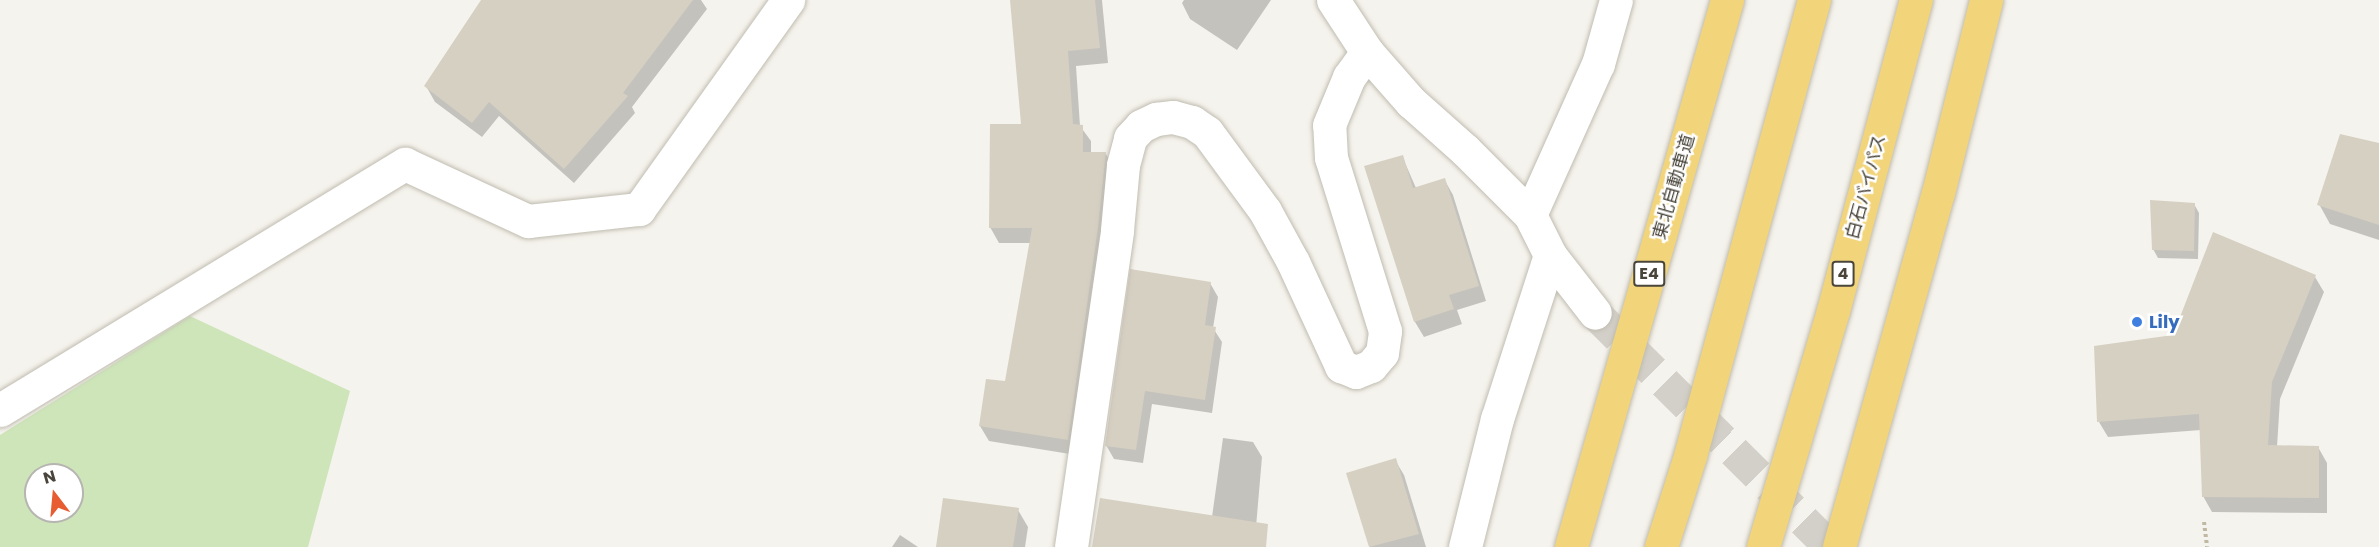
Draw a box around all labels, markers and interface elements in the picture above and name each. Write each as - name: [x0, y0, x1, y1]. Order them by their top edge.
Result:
- street label: 東北自動車道: [1649, 132, 1699, 242]
- street label: 白石バイパス: [1842, 132, 1890, 242]
- road number: E4: [1632, 261, 1666, 287]
- road number: 4: [1831, 261, 1855, 287]
- place label: Lily: [2149, 311, 2180, 333]
- marker: Lily: [2130, 315, 2144, 329]
- north arrow: [24, 463, 84, 523]
- text: N: [40, 464, 58, 490]

